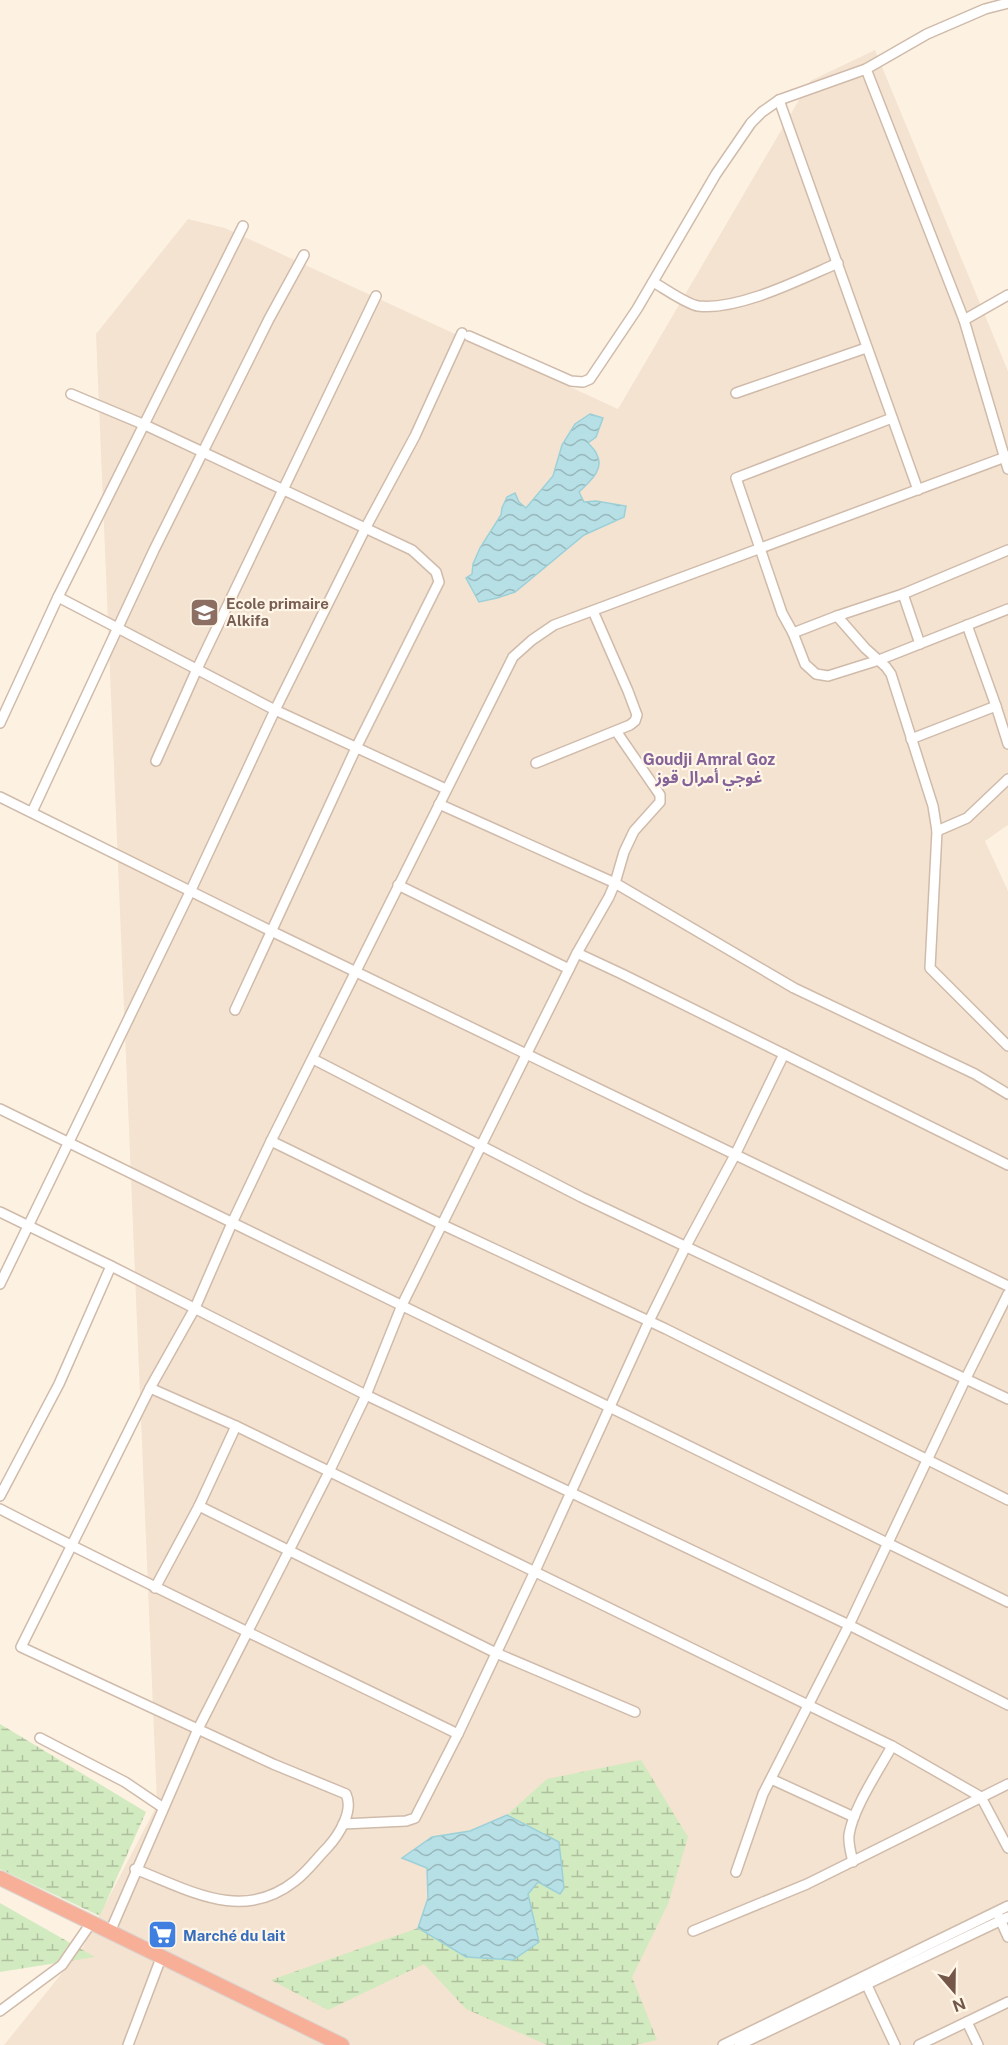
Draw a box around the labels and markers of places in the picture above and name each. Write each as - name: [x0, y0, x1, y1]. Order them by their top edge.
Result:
- place label: Ecole primaire Alkifa: [226, 595, 329, 629]
- school or university icon: Ecole primaire Alkifa: [189, 596, 221, 628]
- supermarket icon: Marché du lait: [146, 1919, 178, 1951]
- place label: Marché du lait: [183, 1927, 285, 1944]

